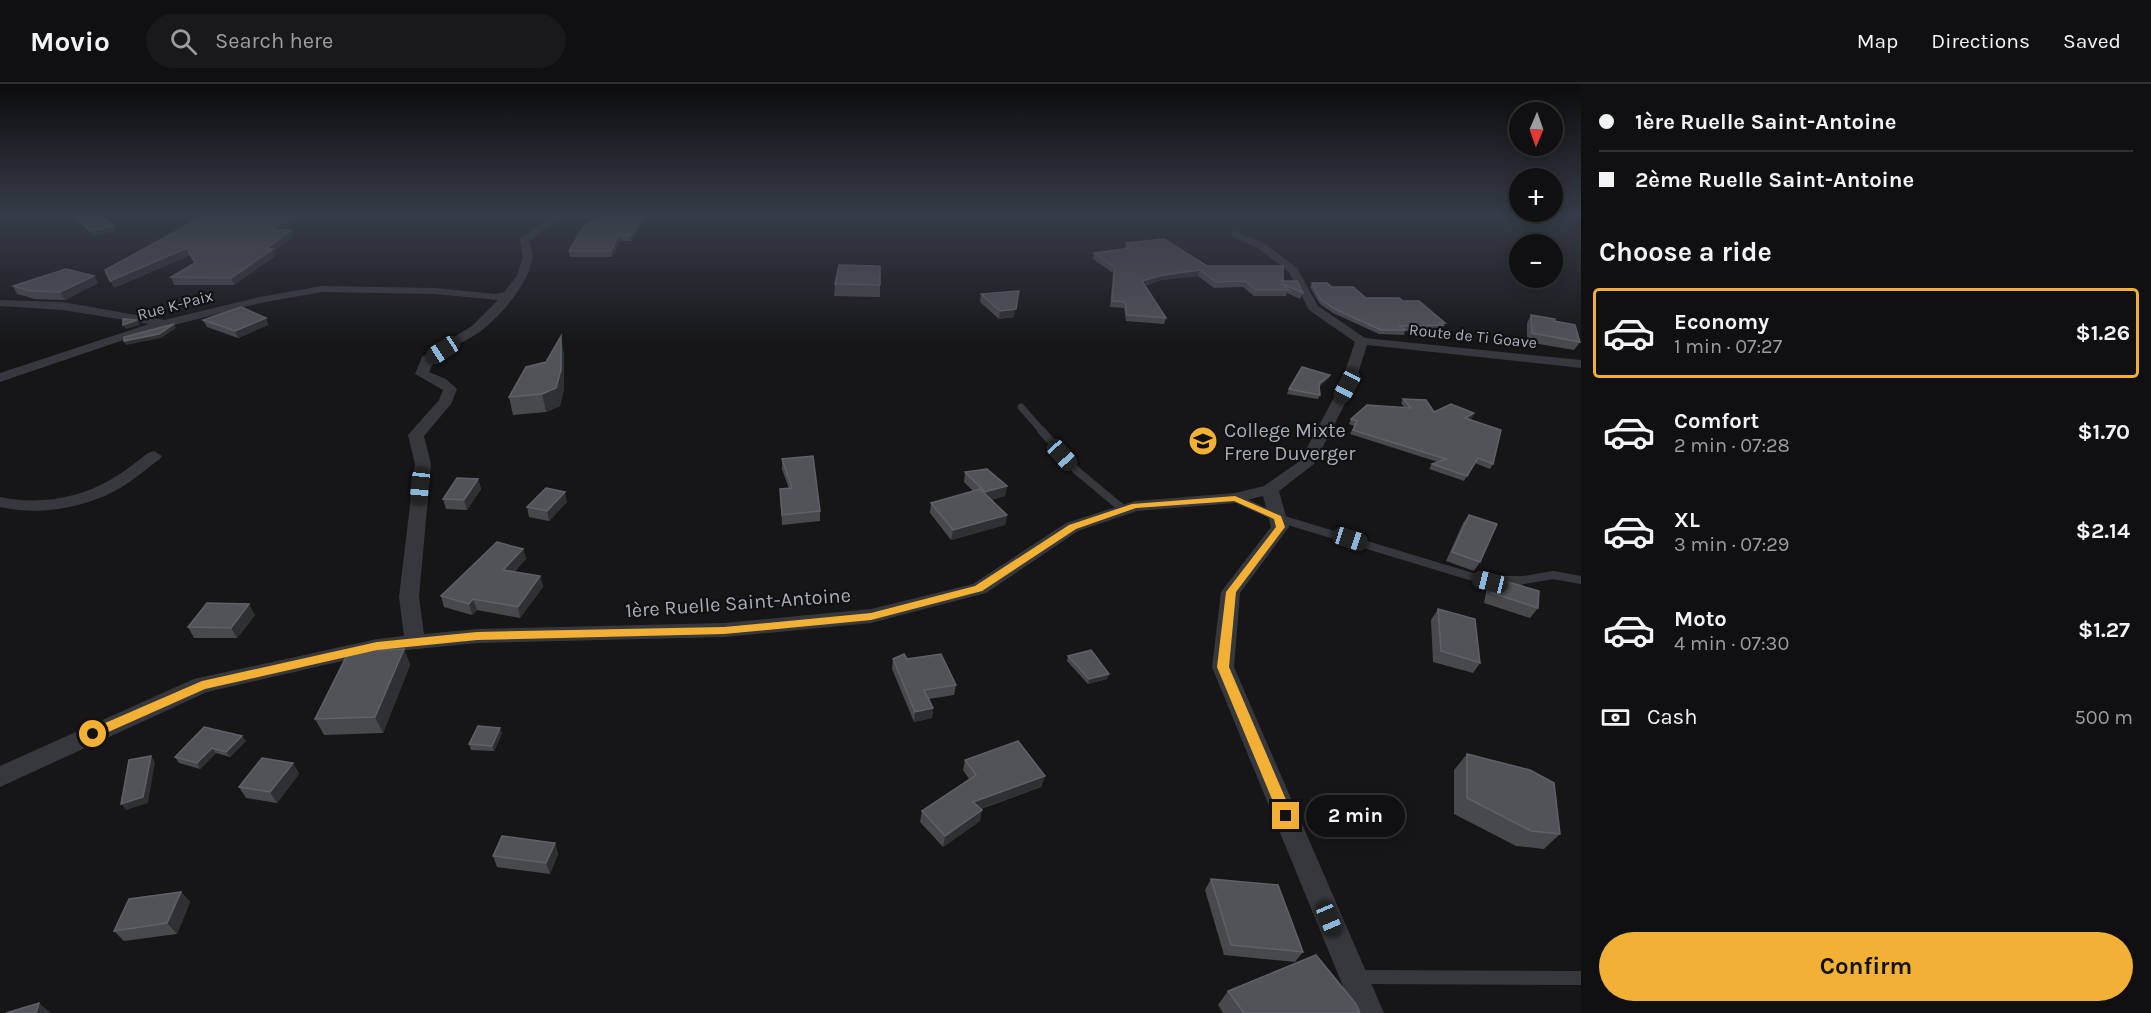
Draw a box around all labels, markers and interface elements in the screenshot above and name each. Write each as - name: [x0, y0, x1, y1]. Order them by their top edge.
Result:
- search box: [146, 14, 566, 68]
- text: Movio: [30, 25, 110, 58]
- icon: search: [167, 25, 200, 58]
- text: Search here: [215, 28, 333, 54]
- text: Map: [1857, 29, 1898, 53]
- text: Directions: [1931, 29, 2030, 53]
- text: Saved: [2063, 29, 2121, 53]
- north arrow: [1509, 102, 1563, 156]
- map controls: [1509, 102, 1563, 288]
- text: 1ère Ruelle Saint-Antoine: [1635, 109, 1897, 135]
- text: 2ème Ruelle Saint-Antoine: [1635, 167, 1914, 193]
- button: +: [1509, 168, 1563, 222]
- button: −: [1509, 234, 1563, 288]
- text: Choose a ride: [1599, 236, 1772, 268]
- street label: Rue K-Paix: [135, 286, 215, 324]
- icon: car: [1602, 306, 1656, 360]
- text: Economy: [1674, 309, 1769, 335]
- street label: Route de Ti Goave: [1408, 320, 1538, 352]
- text: $1.26: [2076, 320, 2130, 346]
- car: [423, 333, 463, 367]
- text: 1 min · 07:27: [1674, 335, 1782, 358]
- car: [1331, 366, 1363, 406]
- icon: car: [1602, 405, 1656, 459]
- text: Comfort: [1674, 408, 1759, 434]
- place label: College Mixte Frere Duverger: [1224, 419, 1356, 465]
- text: $1.70: [2077, 419, 2130, 445]
- school or university icon: College Mixte Frere Duverger: [1187, 425, 1219, 457]
- text: 2 min · 07:28: [1674, 434, 1790, 457]
- car: [1043, 436, 1081, 474]
- car: [409, 467, 431, 505]
- icon: car: [1602, 504, 1656, 558]
- text: XL: [1674, 507, 1700, 533]
- text: $2.14: [2076, 518, 2130, 544]
- car: [1330, 525, 1370, 553]
- text: 3 min · 07:29: [1674, 533, 1789, 556]
- car: [1470, 569, 1510, 595]
- street label: 1ère Ruelle Saint-Antoine: [625, 584, 851, 622]
- icon: car: [1602, 603, 1656, 657]
- text: Moto: [1674, 606, 1727, 632]
- text: $1.27: [2078, 617, 2130, 643]
- text: 4 min · 07:30: [1674, 632, 1789, 655]
- icon: cash: [1599, 701, 1632, 734]
- text: Cash: [1647, 704, 1697, 730]
- text: 500 m: [2075, 706, 2133, 729]
- route start: [79, 720, 106, 747]
- callout: 2 min: [1307, 795, 1406, 837]
- route end: [1272, 802, 1299, 829]
- text: 2 min: [1328, 804, 1383, 827]
- car: [1314, 899, 1344, 939]
- button: Confirm: [1599, 932, 2133, 1001]

